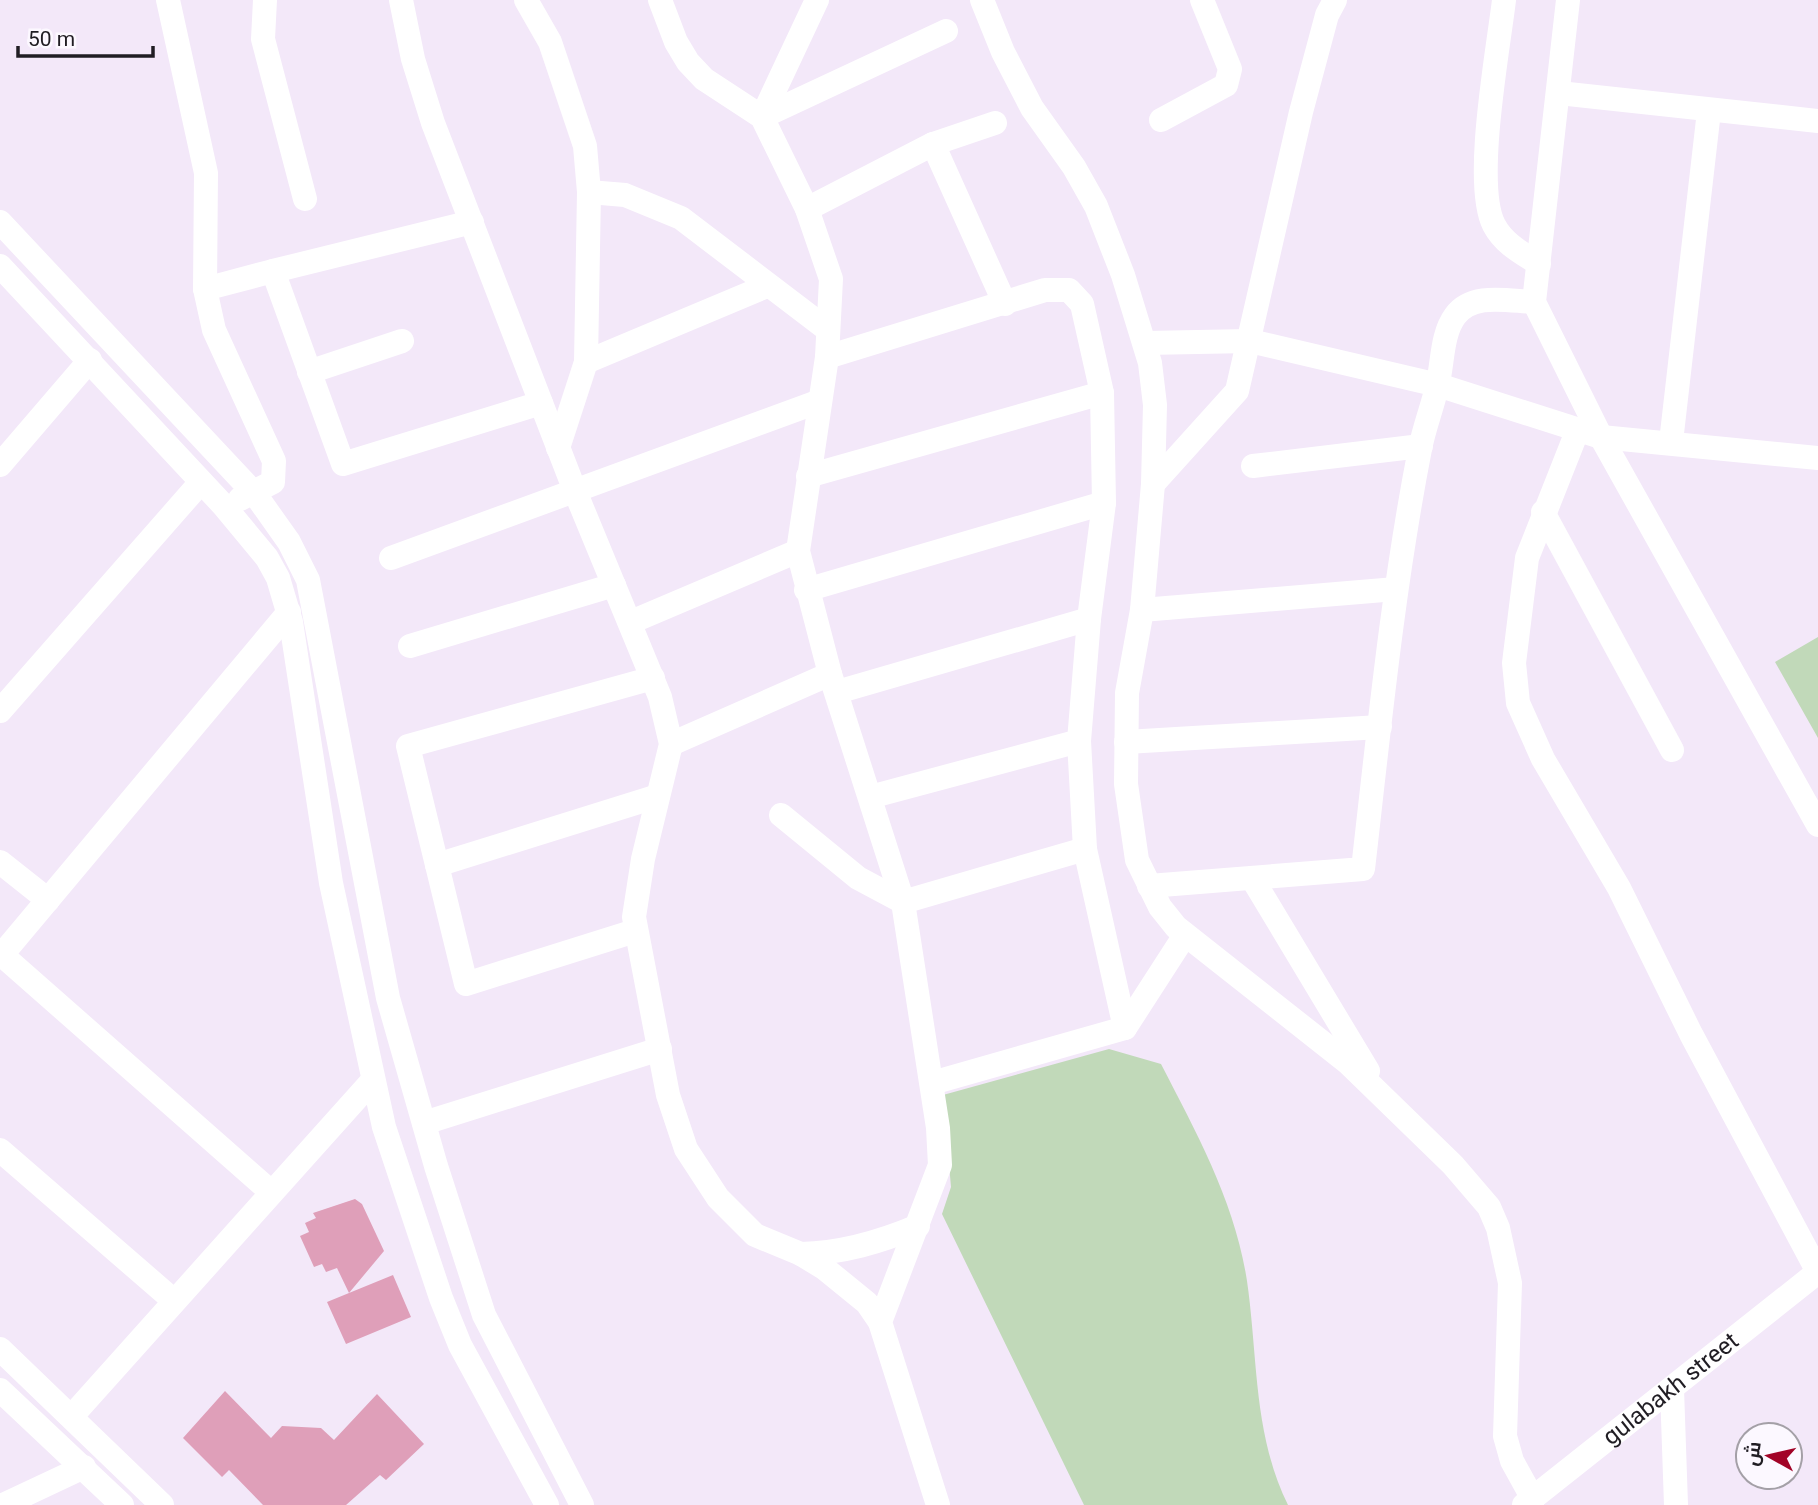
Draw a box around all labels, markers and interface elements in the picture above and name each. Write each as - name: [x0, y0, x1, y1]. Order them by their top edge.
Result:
- scale bar: [18, 14, 152, 58]
- text: 50 m: [28, 27, 75, 51]
- street label: gulabakh street: [1597, 1327, 1744, 1451]
- north arrow: [1734, 1421, 1804, 1491]
- text: ش: [1740, 1440, 1766, 1467]

